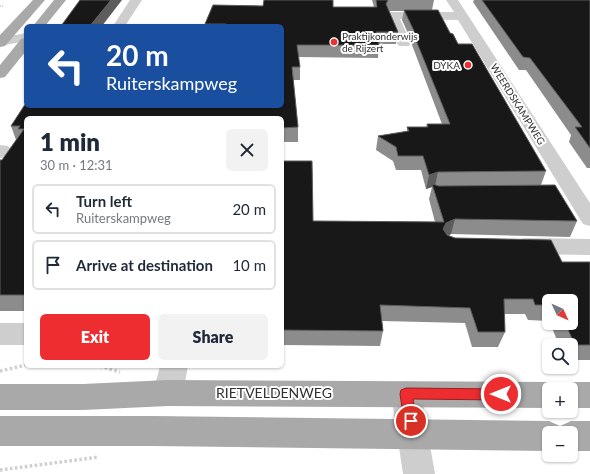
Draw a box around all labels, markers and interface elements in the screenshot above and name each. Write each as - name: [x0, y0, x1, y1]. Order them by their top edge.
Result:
- place label: Praktijkonderwijs de Rijzert: [342, 30, 418, 54]
- marker: Praktijkonderwijs de Rijzert: [329, 37, 339, 47]
- text: 20 m: [106, 38, 169, 72]
- icon: left: [40, 40, 92, 92]
- place label: DYKA: [433, 59, 460, 71]
- marker: DYKA: [463, 60, 473, 70]
- street label: WEERDSKAMPWEG: [488, 61, 548, 147]
- text: Ruiterskampweg: [106, 72, 237, 94]
- text: 1 min: [40, 127, 100, 156]
- button: close: [226, 129, 268, 171]
- text: 30 m · 12:31: [40, 157, 113, 173]
- text: Turn left: [76, 192, 132, 210]
- icon: left: [42, 198, 64, 220]
- text: 20 m: [232, 200, 266, 218]
- text: Ruiterskampweg: [76, 210, 171, 226]
- icon: arrive: [42, 254, 64, 276]
- text: Arrive at destination: [76, 256, 213, 274]
- text: 10 m: [232, 256, 266, 274]
- north arrow: [542, 294, 578, 330]
- map controls: [542, 294, 578, 462]
- button: Exit: [40, 314, 150, 360]
- button: Share: [158, 314, 268, 360]
- button: search: [542, 338, 578, 374]
- position arrow: [480, 373, 522, 415]
- button: +: [542, 382, 578, 418]
- street label: RIETVELDENWEG: [216, 384, 332, 401]
- pin: [394, 404, 428, 438]
- icon: arrive: [400, 410, 422, 432]
- button: −: [542, 426, 578, 462]

